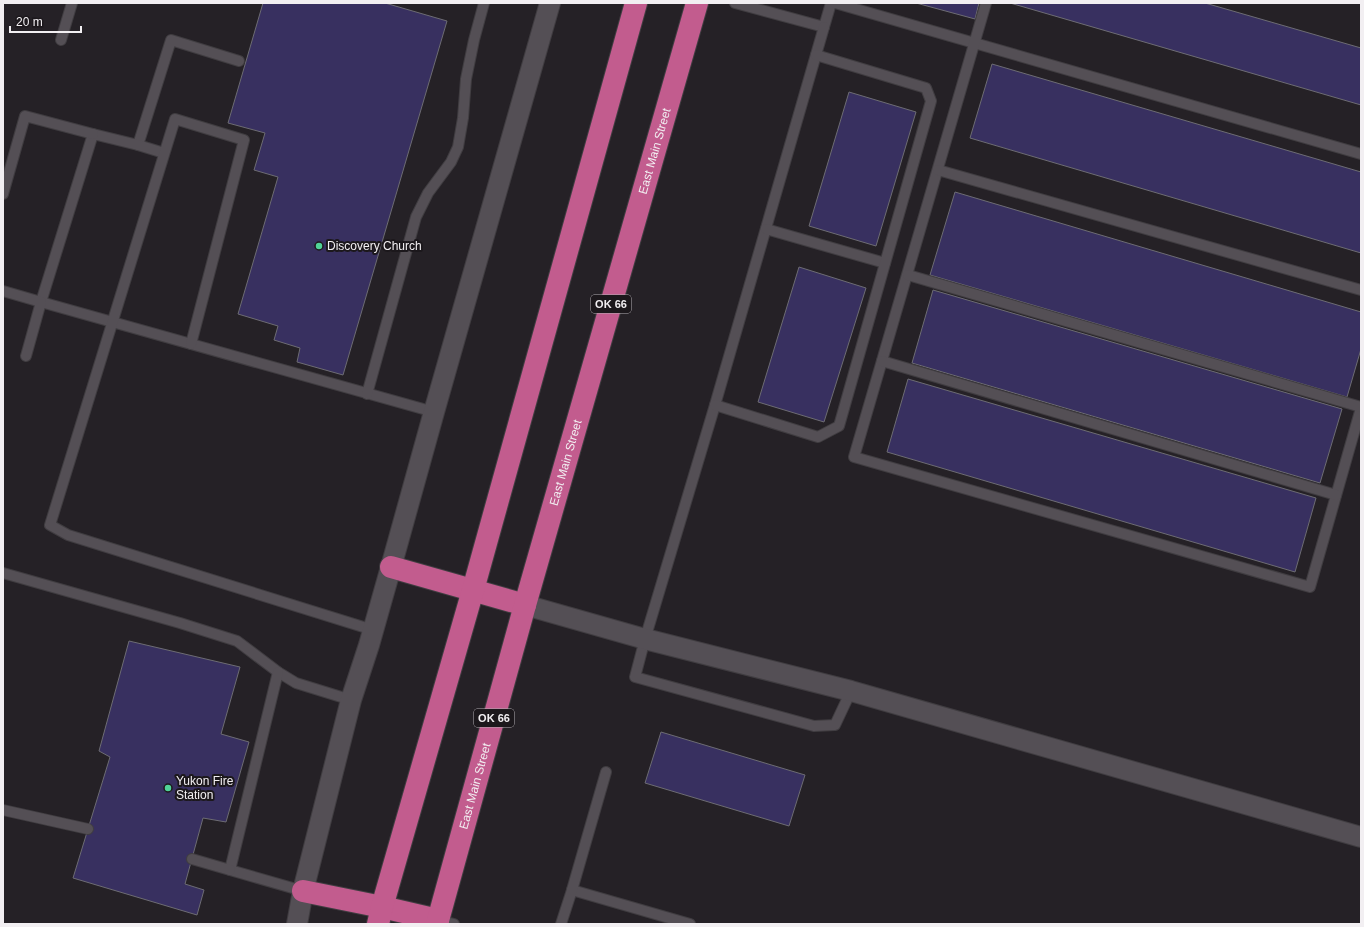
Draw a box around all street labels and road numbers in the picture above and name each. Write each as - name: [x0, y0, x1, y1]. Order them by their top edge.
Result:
- street label: East Main Street: [636, 106, 674, 196]
- road number: OK 66: [591, 295, 631, 313]
- street label: East Main Street: [547, 417, 585, 507]
- road number: OK 66: [474, 709, 514, 727]
- street label: East Main Street: [456, 741, 494, 831]

